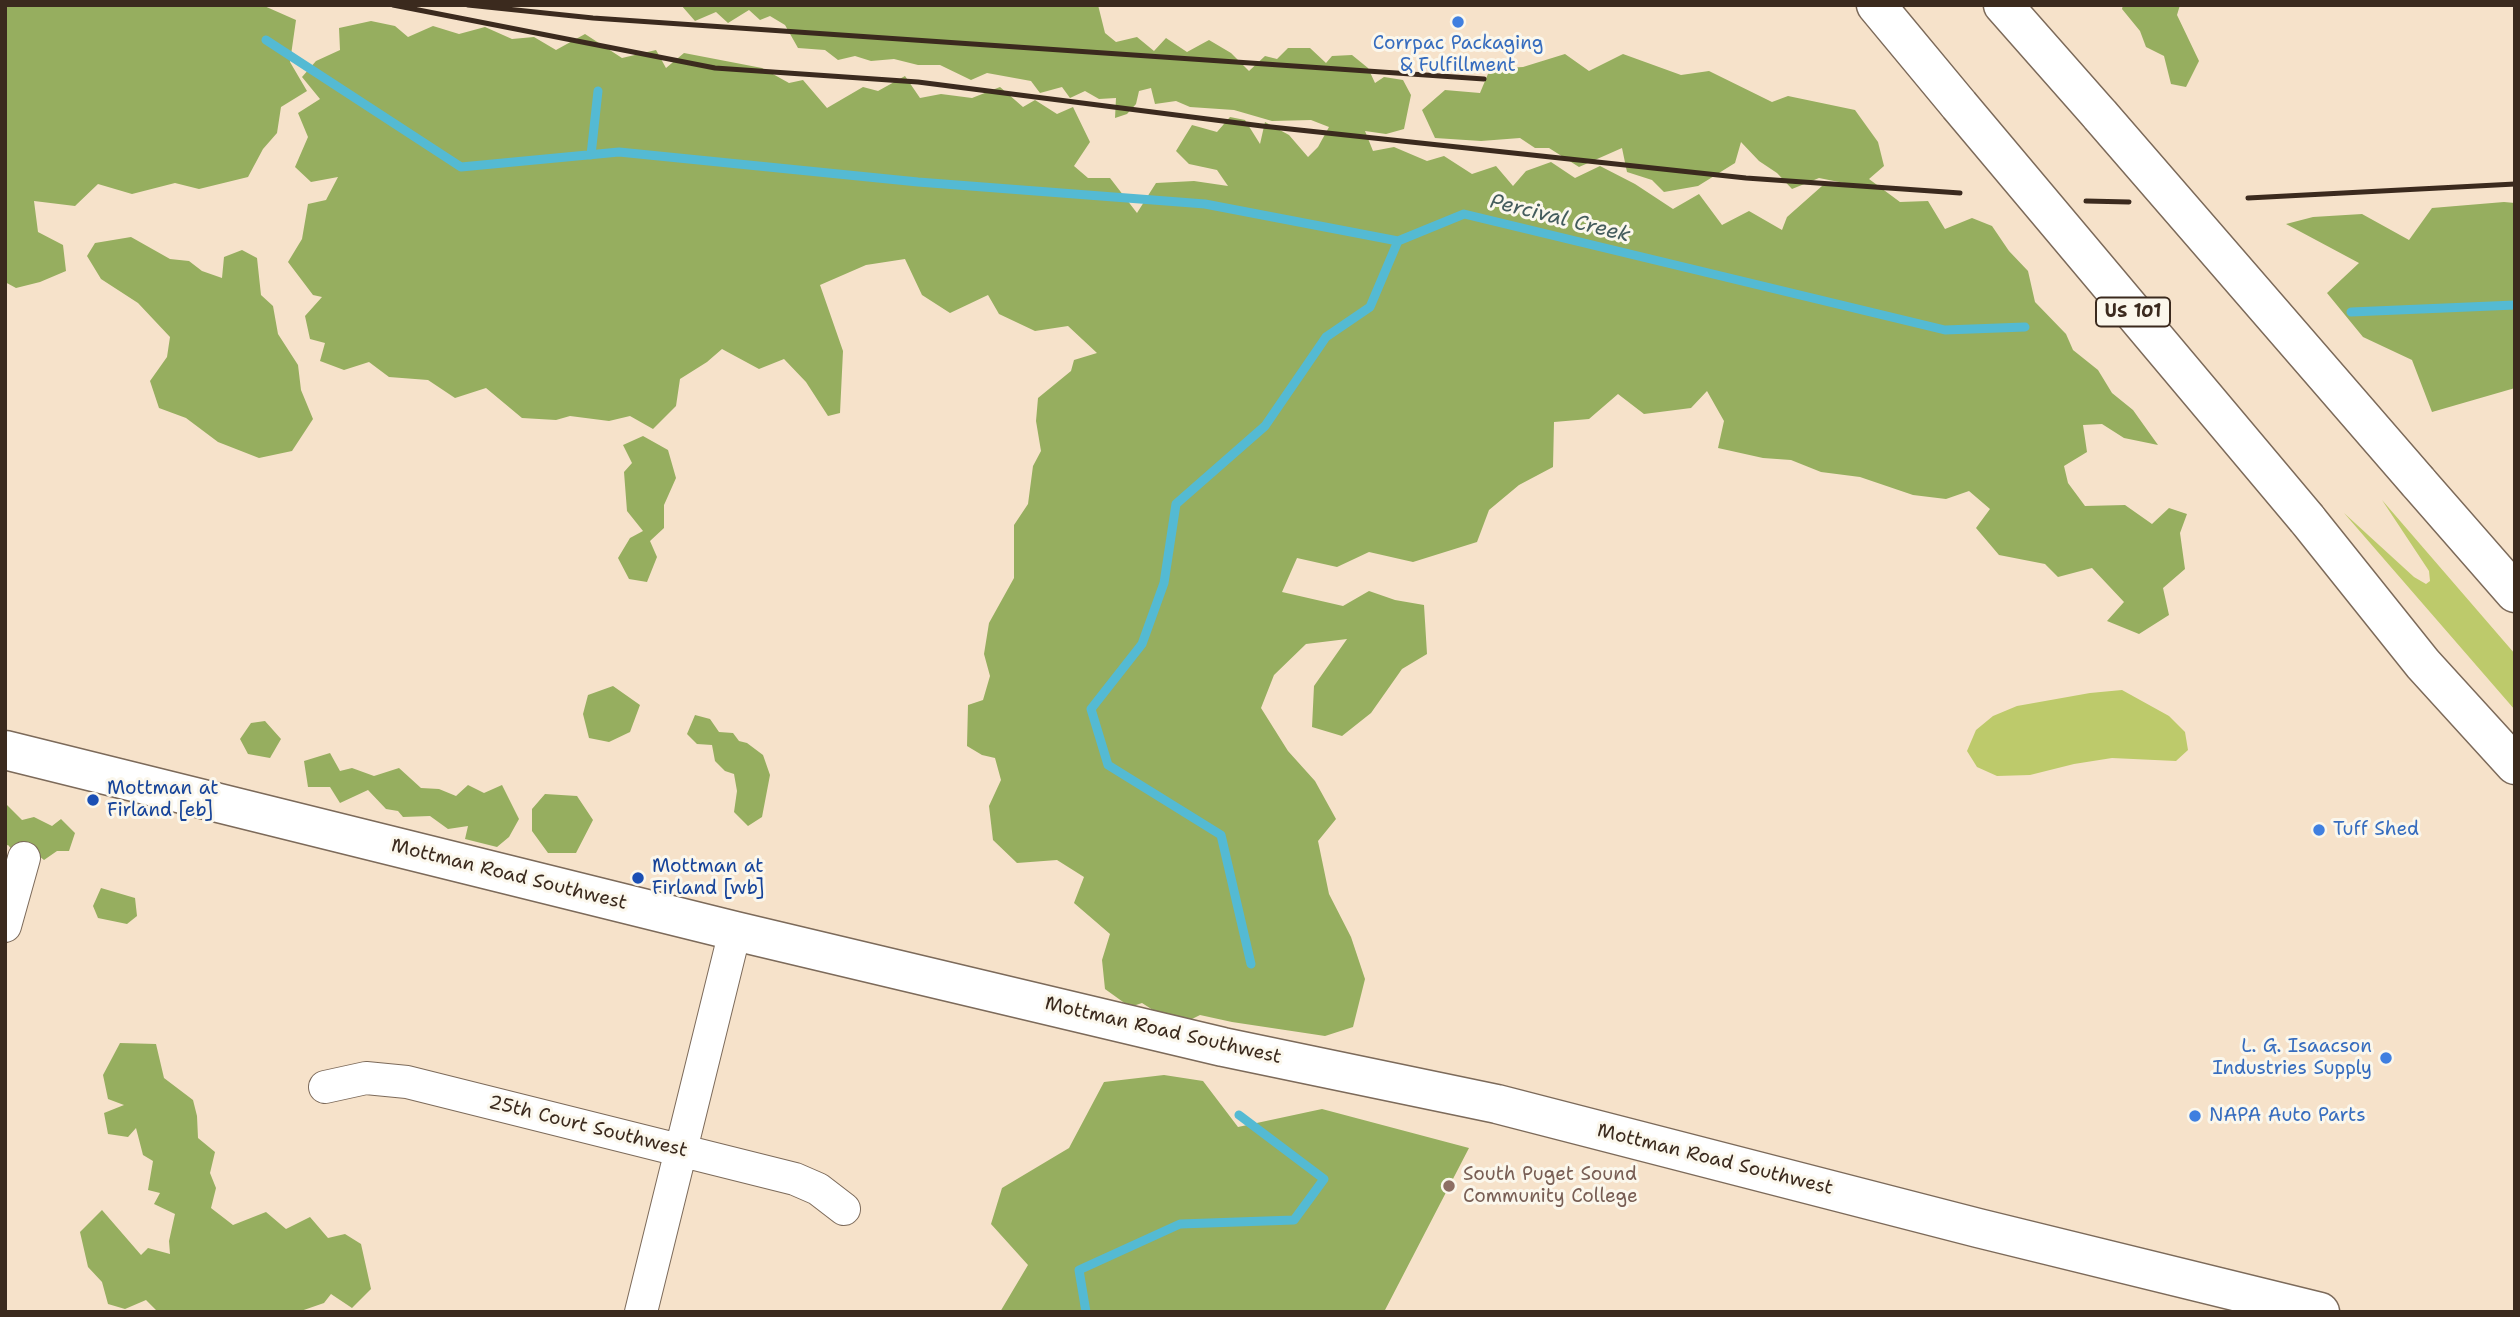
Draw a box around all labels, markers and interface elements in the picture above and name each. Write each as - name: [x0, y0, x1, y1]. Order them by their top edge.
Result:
- marker: Corrpac Packaging & Fulfillment: [1450, 14, 1466, 30]
- place label: Corrpac Packaging & Fulfillment: [1373, 33, 1543, 77]
- water label: Percival Creek: [1487, 189, 1633, 249]
- road number: US 101: [2096, 298, 2170, 326]
- place label: Mottman at Firland [eb]: [107, 778, 219, 822]
- marker: Mottman at Firland [eb]: [85, 792, 101, 808]
- place label: Tuff Shed: [2333, 819, 2419, 841]
- marker: Tuff Shed: [2311, 822, 2327, 838]
- street label: Mottman Road Southwest: [389, 835, 629, 915]
- place label: Mottman at Firland [wb]: [652, 856, 764, 900]
- marker: Mottman at Firland [wb]: [630, 870, 646, 886]
- street label: Mottman Road Southwest: [1042, 993, 1284, 1069]
- place label: L. G. Isaacson Industries Supply: [2212, 1036, 2372, 1080]
- marker: L. G. Isaacson Industries Supply: [2378, 1050, 2394, 1066]
- street label: 25th Court Southwest: [486, 1091, 690, 1163]
- place label: NAPA Auto Parts: [2209, 1105, 2366, 1127]
- marker: NAPA Auto Parts: [2187, 1108, 2203, 1124]
- street label: Mottman Road Southwest: [1595, 1120, 1835, 1200]
- place label: South Puget Sound Community College: [1463, 1164, 1638, 1208]
- marker: South Puget Sound Community College: [1441, 1178, 1457, 1194]

